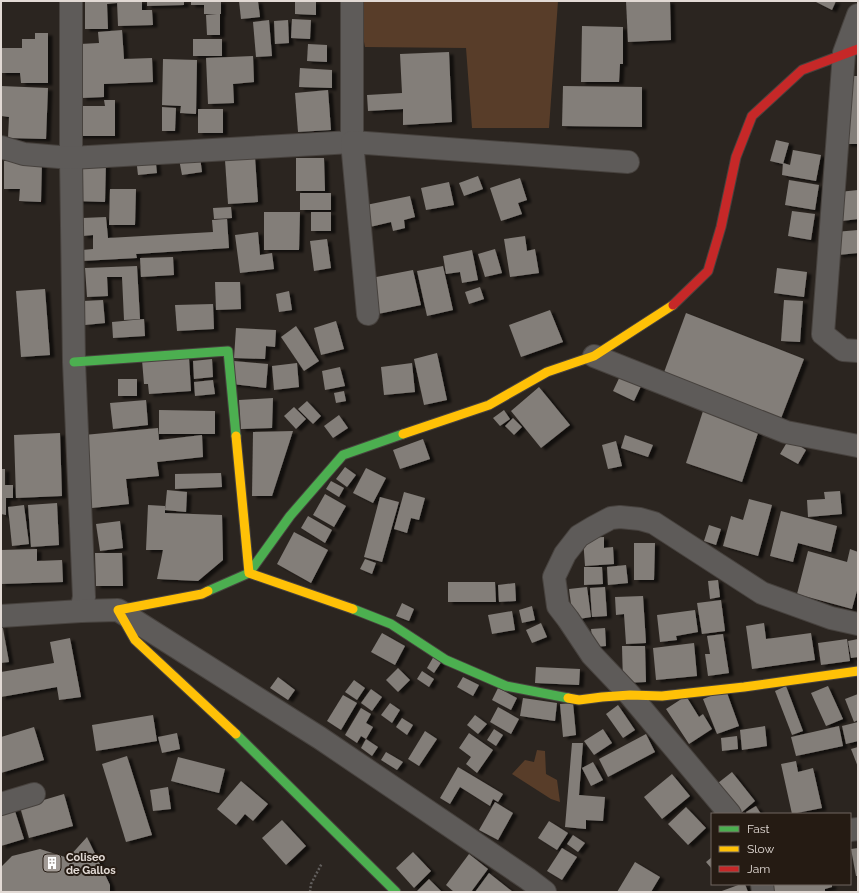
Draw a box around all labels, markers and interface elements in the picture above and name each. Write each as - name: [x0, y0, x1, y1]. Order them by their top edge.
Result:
- legend: [711, 813, 851, 885]
- text: Fast: [747, 822, 770, 836]
- text: Slow: [747, 842, 774, 856]
- place label: Coliseo de Gallos: [66, 851, 116, 877]
- building icon: Coliseo de Gallos: [41, 852, 63, 874]
- text: Jam: [747, 862, 770, 876]

